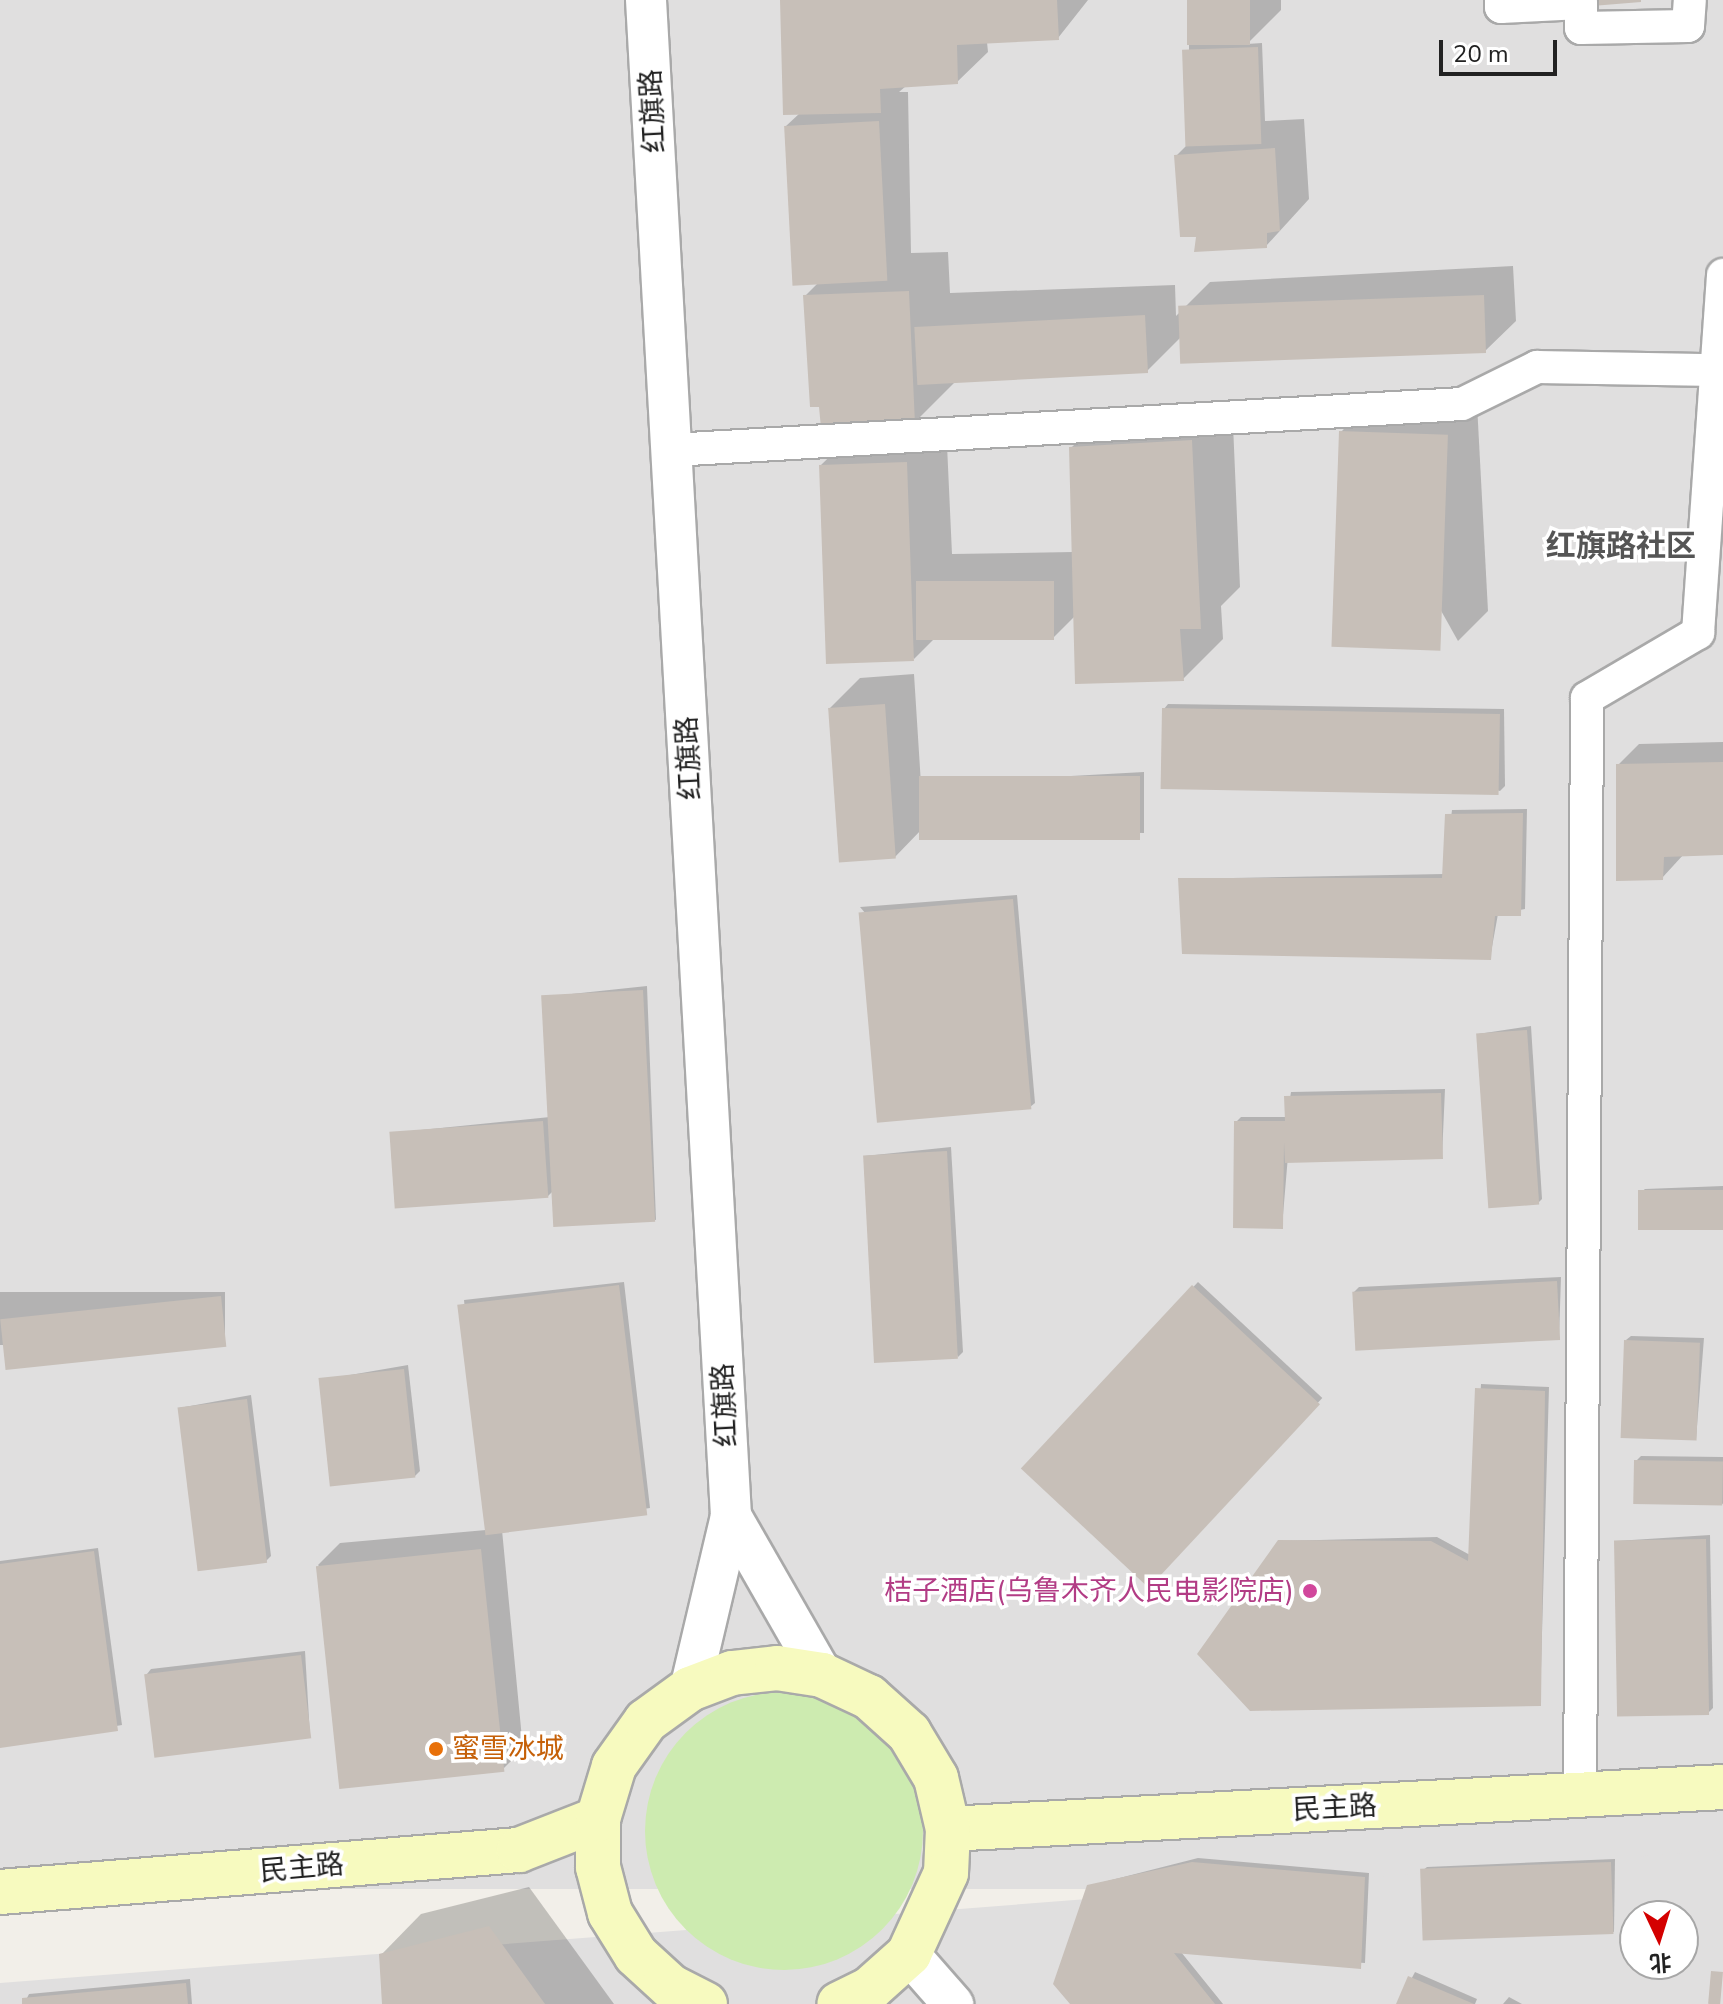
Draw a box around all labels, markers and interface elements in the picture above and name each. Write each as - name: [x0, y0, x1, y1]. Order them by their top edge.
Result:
- scale bar: [1443, 24, 1561, 74]
- text: 20 m: [1453, 38, 1509, 70]
- street label: 红旗路: [634, 68, 672, 154]
- district label: 红旗路社区: [1546, 529, 1696, 565]
- street label: 红旗路: [670, 715, 708, 801]
- street label: 红旗路: [706, 1362, 744, 1448]
- place label: 桔子酒店(乌鲁木齐人民电影院店): [884, 1574, 1294, 1608]
- marker: 桔子酒店(乌鲁木齐人民电影院店): [1301, 1582, 1319, 1600]
- place label: 蜜雪冰城: [452, 1732, 564, 1766]
- marker: 蜜雪冰城: [427, 1740, 445, 1758]
- street label: 民主路: [1292, 1789, 1378, 1827]
- street label: 民主路: [259, 1848, 345, 1888]
- north arrow: [1619, 1900, 1699, 1980]
- text: 北: [1649, 1946, 1673, 1978]

